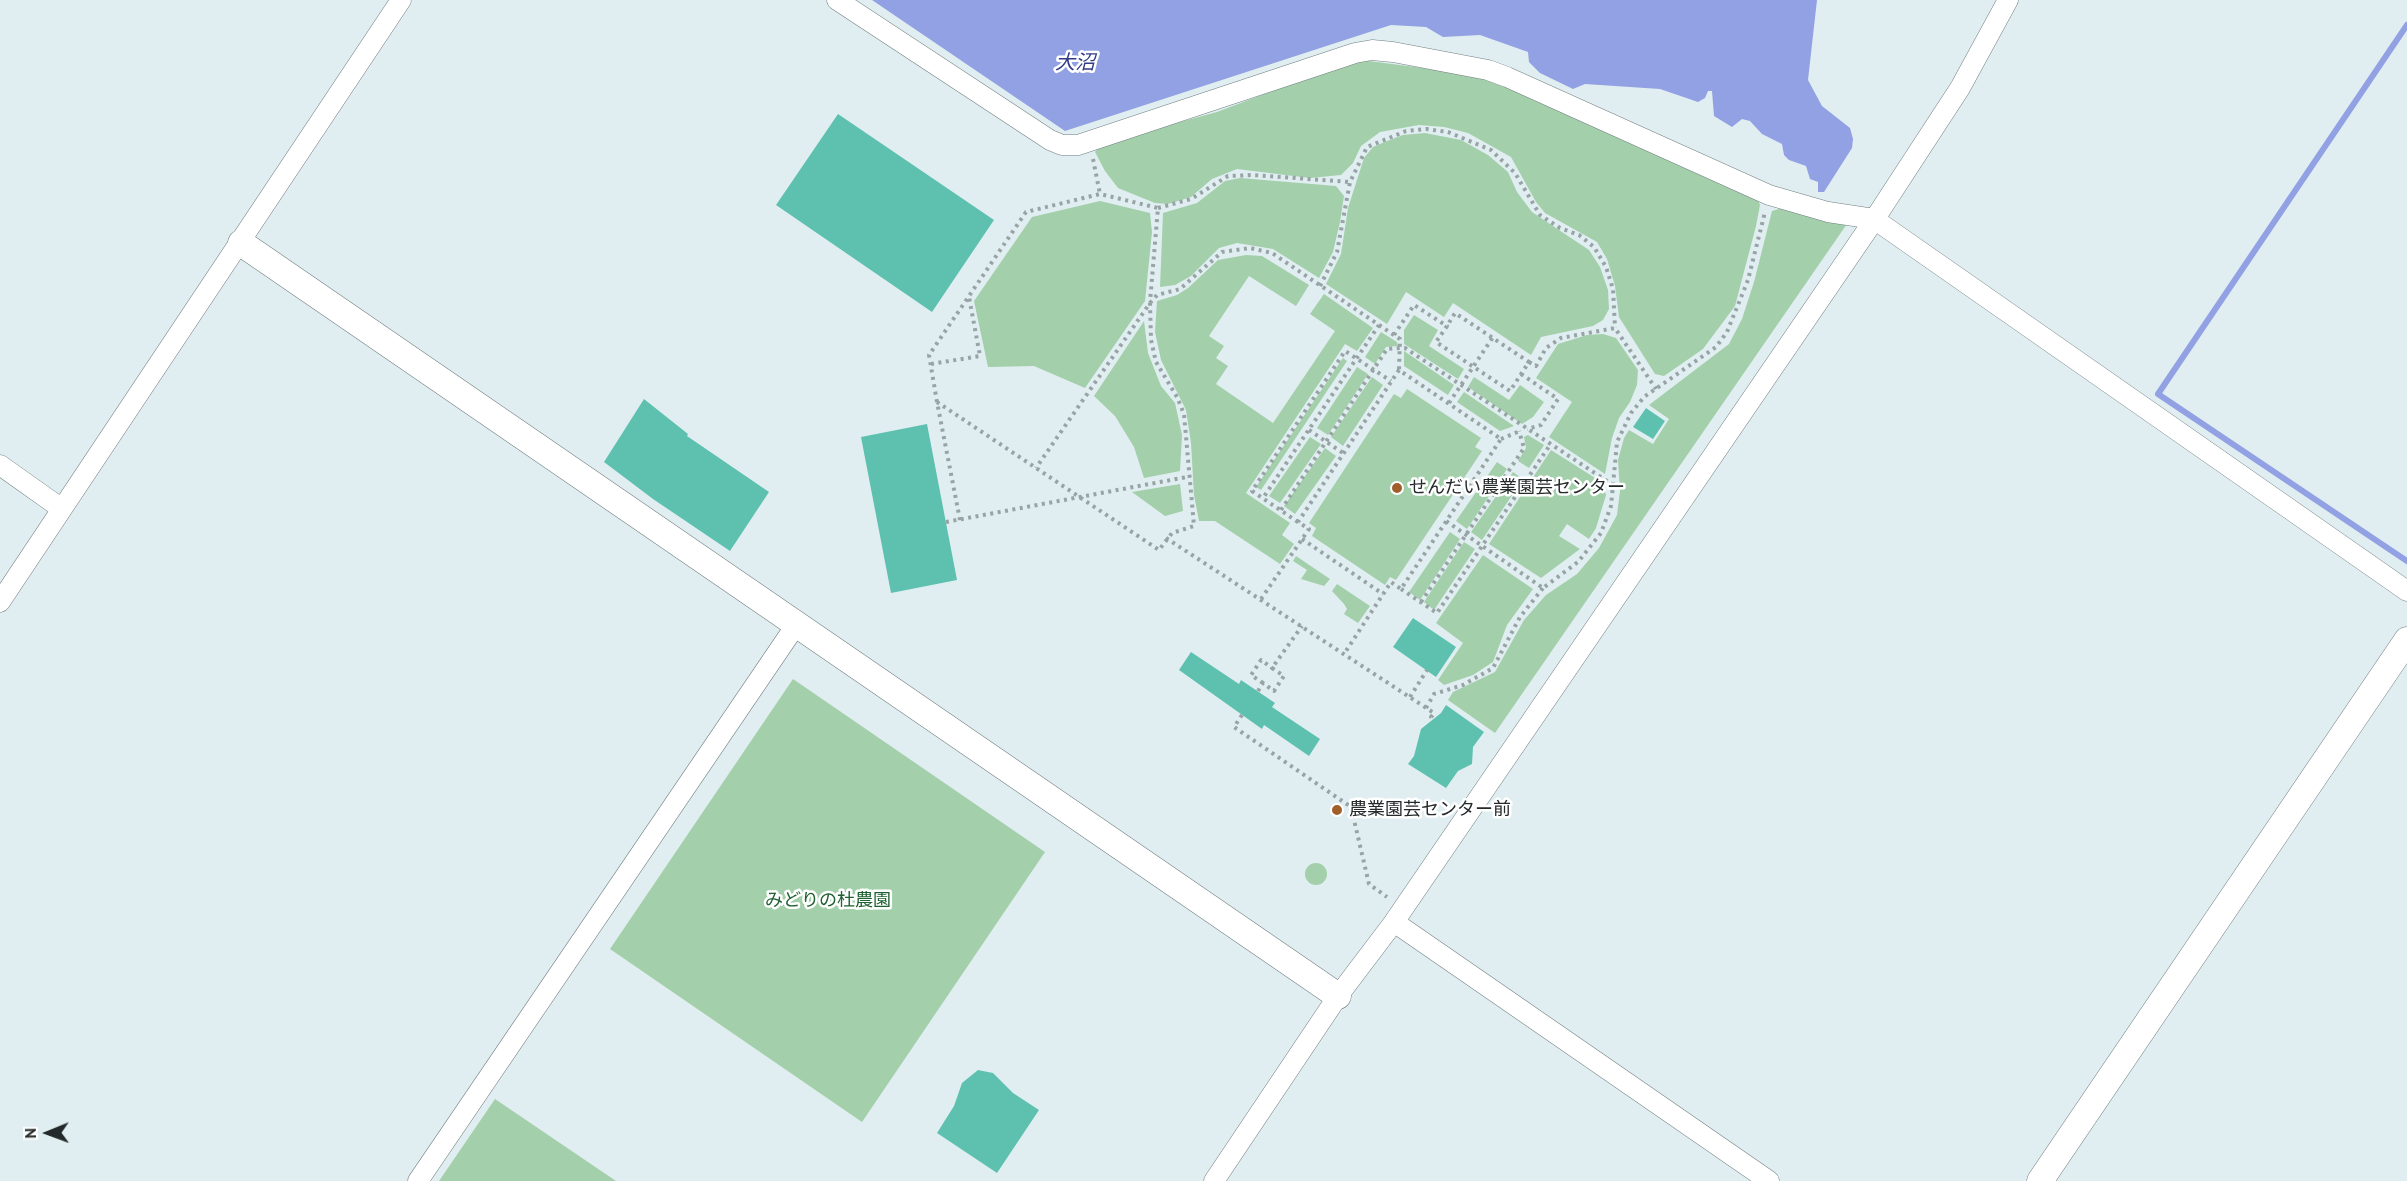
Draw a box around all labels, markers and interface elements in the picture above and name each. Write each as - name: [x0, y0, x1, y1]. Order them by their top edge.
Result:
- water label: 大沼: [1055, 51, 1095, 75]
- place label: せんだい農業園芸センター: [1409, 477, 1625, 499]
- marker: せんだい農業園芸センター: [1390, 481, 1404, 495]
- place label: 農業園芸センター前: [1349, 799, 1511, 821]
- marker: 農業園芸センター前: [1330, 803, 1344, 817]
- park label: みどりの杜農園: [765, 890, 891, 912]
- north arrow: [18, 1103, 78, 1163]
- text: N: [20, 1128, 40, 1139]

